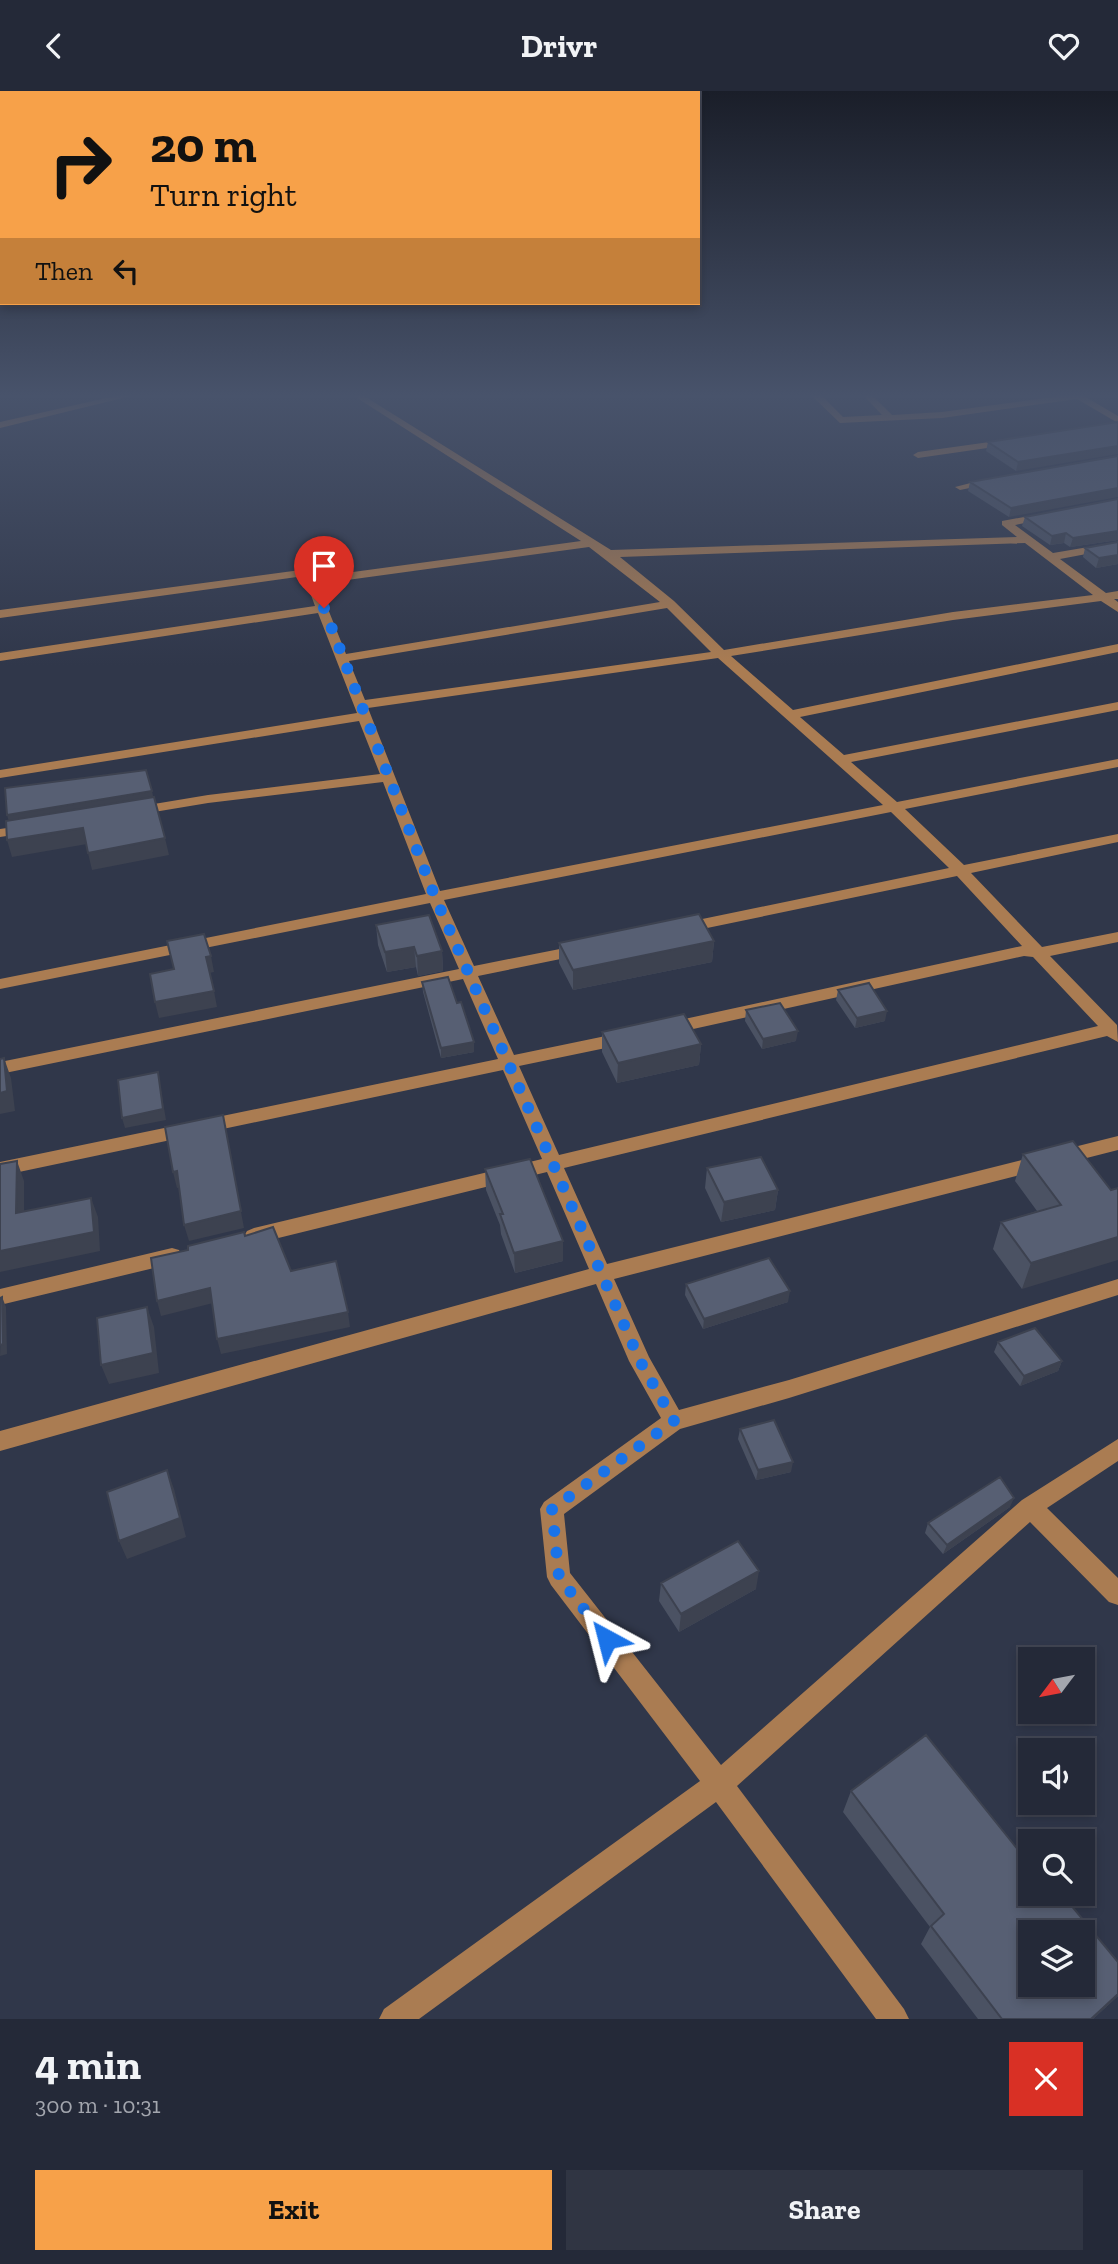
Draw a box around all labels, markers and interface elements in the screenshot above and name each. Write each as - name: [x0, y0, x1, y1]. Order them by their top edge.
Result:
- icon: back: [35, 27, 73, 65]
- text: Drivr: [521, 27, 597, 65]
- icon: heart: [1045, 27, 1083, 65]
- text: 20 m: [150, 116, 257, 175]
- icon: right: [35, 119, 126, 210]
- text: Turn right: [150, 176, 297, 214]
- icon: left: [107, 252, 145, 290]
- text: Then: [35, 255, 93, 287]
- pin: [294, 536, 354, 608]
- icon: arrive: [305, 547, 343, 585]
- position arrow: [570, 1602, 644, 1676]
- north arrow: [1018, 1647, 1096, 1724]
- map controls: [1018, 1647, 1095, 1997]
- button: sound: [1018, 1738, 1095, 1815]
- button: search: [1018, 1829, 1095, 1906]
- button: layers: [1018, 1920, 1095, 1997]
- text: 4 min: [35, 2039, 141, 2090]
- button: close: [1009, 2042, 1083, 2116]
- text: 300 m · 10:31: [35, 2091, 161, 2119]
- button: Exit: [35, 2170, 552, 2250]
- button: Share: [566, 2170, 1083, 2250]

